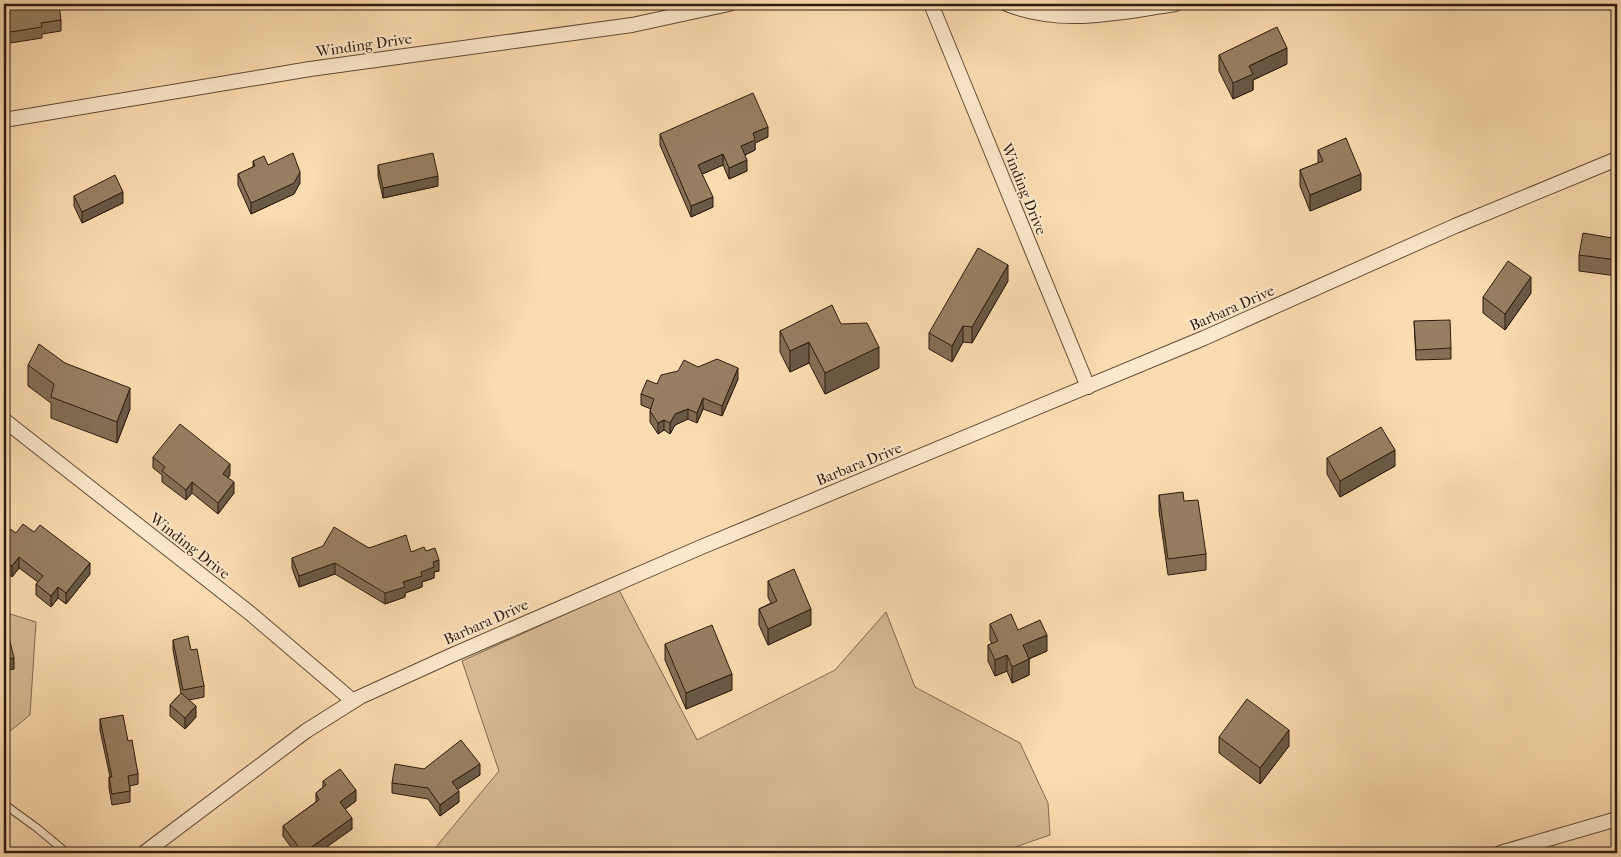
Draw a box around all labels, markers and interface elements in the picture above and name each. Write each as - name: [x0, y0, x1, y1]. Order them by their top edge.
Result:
- street label: Winding Drive: [314, 29, 414, 61]
- street label: Winding Drive: [997, 140, 1051, 238]
- street label: Barbara Drive: [1187, 281, 1278, 335]
- street label: Barbara Drive: [813, 438, 905, 489]
- street label: Winding Drive: [145, 508, 234, 583]
- street label: Barbara Drive: [441, 595, 532, 649]

